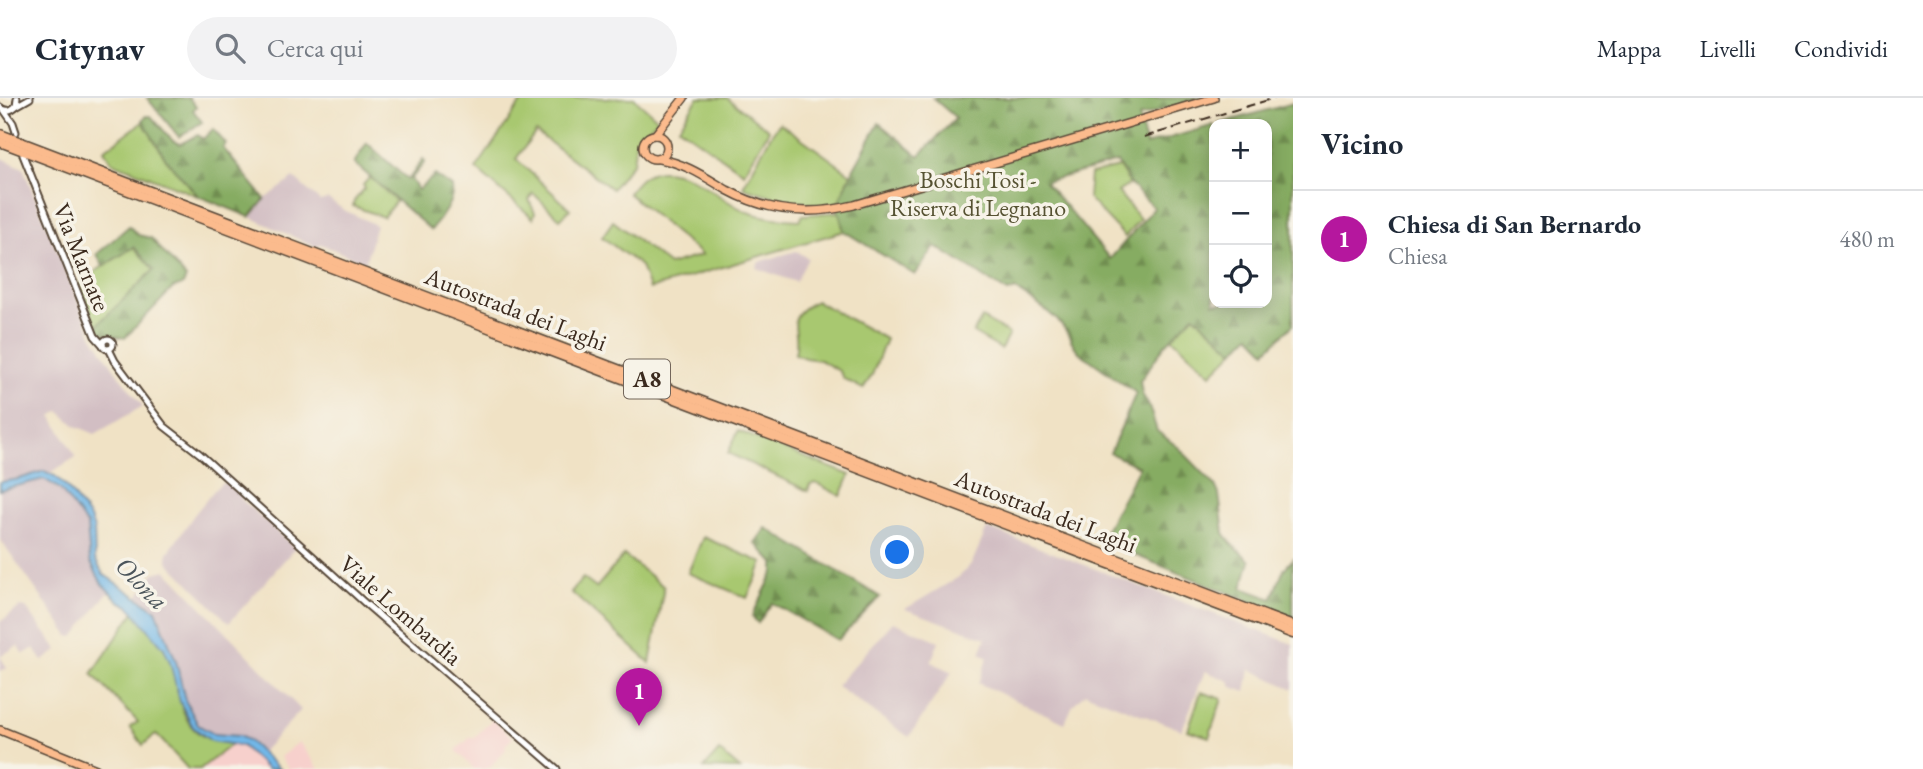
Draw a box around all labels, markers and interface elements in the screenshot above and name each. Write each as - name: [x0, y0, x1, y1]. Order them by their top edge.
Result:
- search box: [187, 17, 677, 80]
- text: Citynav: [35, 27, 145, 70]
- icon: search: [211, 29, 249, 67]
- text: Cerca qui: [267, 31, 363, 65]
- text: Mappa: [1597, 33, 1661, 64]
- text: Livelli: [1699, 33, 1756, 64]
- text: Condividi: [1794, 33, 1888, 64]
- map controls: [1209, 119, 1272, 308]
- button: +: [1209, 119, 1272, 182]
- text: Vicino: [1321, 124, 1403, 163]
- park label: Boschi Tosi - Riserva di Legnano: [890, 164, 1066, 223]
- button: −: [1209, 182, 1272, 245]
- street label: Via Marnate: [46, 198, 118, 316]
- text: Chiesa di San Bernardo: [1388, 207, 1641, 241]
- text: 1: [1338, 224, 1350, 254]
- text: 480 m: [1839, 224, 1895, 254]
- text: Chiesa: [1388, 241, 1447, 271]
- button: locate: [1209, 245, 1272, 308]
- street label: Autostrada dei Laghi: [420, 260, 612, 358]
- road number: A8: [624, 360, 670, 398]
- street label: Autostrada dei Laghi: [950, 462, 1142, 560]
- your location: [880, 535, 914, 569]
- street label: Viale Lombardia: [333, 548, 469, 672]
- water label: Olona: [108, 549, 176, 617]
- pin: 1: [616, 668, 662, 726]

